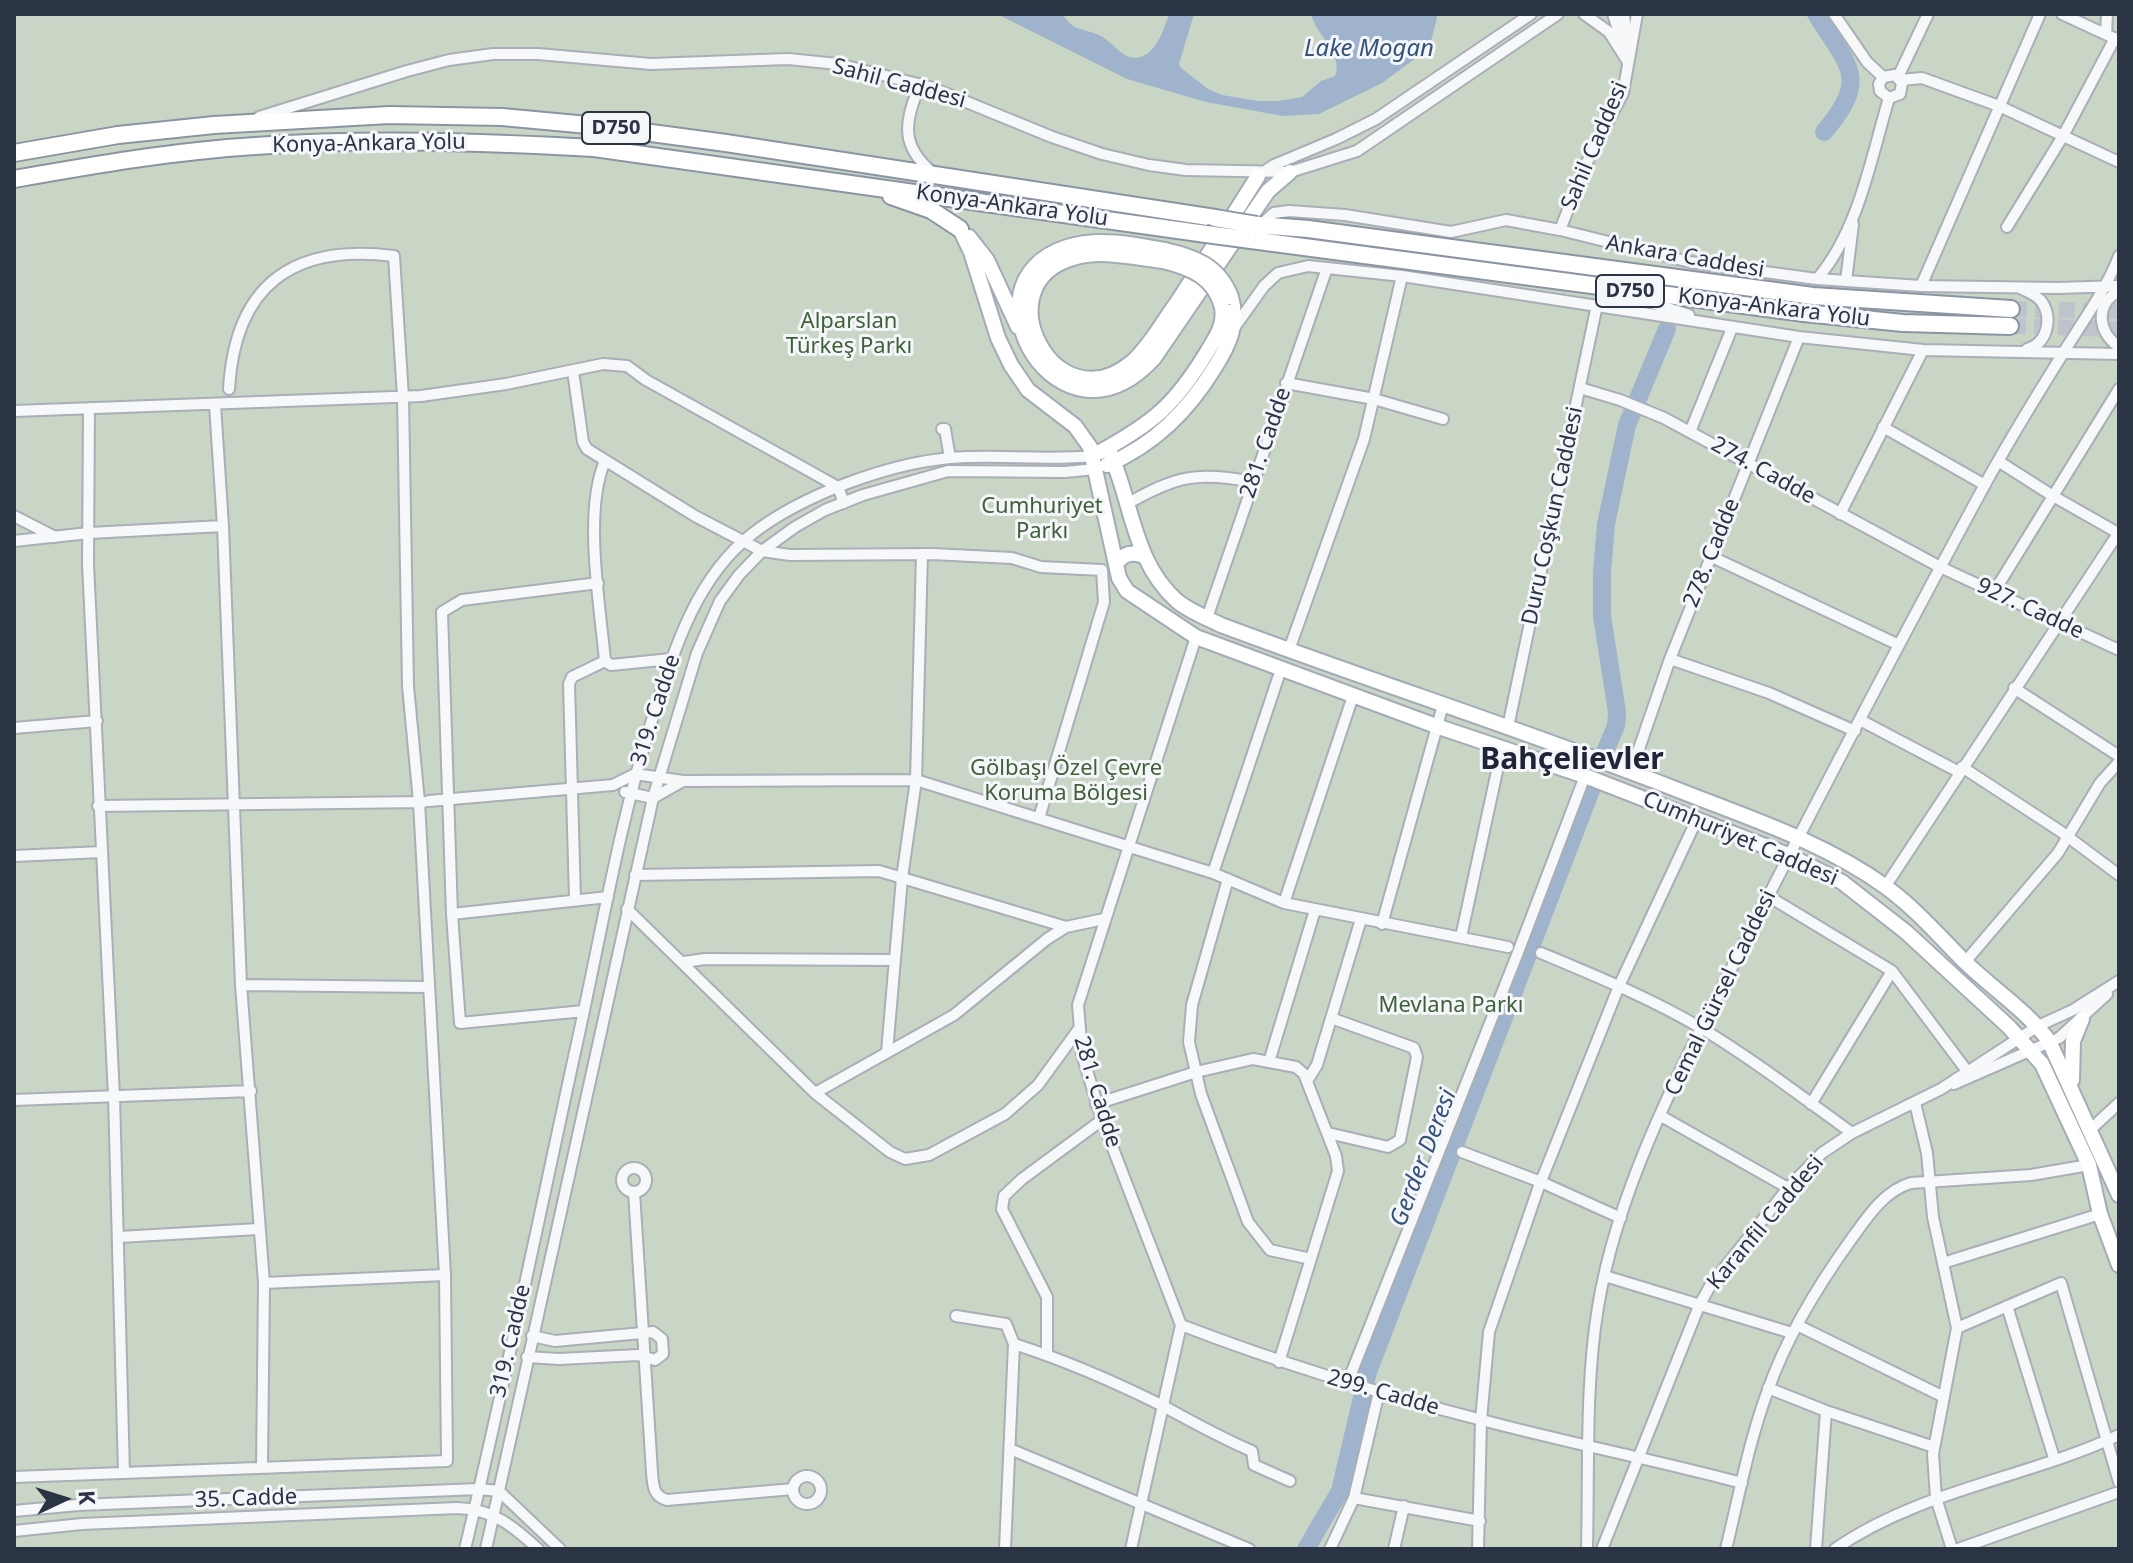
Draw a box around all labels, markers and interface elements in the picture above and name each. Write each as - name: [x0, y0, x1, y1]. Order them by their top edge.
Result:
- water label: Lake Mogan: [1304, 35, 1434, 63]
- street label: Sahil Caddesi: [829, 54, 969, 114]
- street label: Sahil Caddesi: [1556, 78, 1634, 214]
- road number: D750: [582, 112, 650, 144]
- street label: Konya-Ankara Yolu: [272, 129, 466, 159]
- street label: Konya-Ankara Yolu: [914, 179, 1110, 233]
- street label: Ankara Caddesi: [1604, 230, 1766, 284]
- road number: D750: [1596, 275, 1664, 307]
- street label: Konya-Ankara Yolu: [1676, 283, 1872, 333]
- park label: Alparslan Türkeş Parkı: [786, 309, 912, 360]
- street label: 281. Cadde: [1235, 384, 1297, 502]
- street label: Duru Coşkun Caddesi: [1517, 404, 1589, 628]
- street label: 274. Cadde: [1706, 432, 1820, 510]
- park label: Cumhuriyet Parkı: [981, 494, 1103, 546]
- street label: 278. Cadde: [1678, 495, 1746, 611]
- street label: 927. Cadde: [1972, 573, 2088, 645]
- street label: 319. Cadde: [626, 651, 686, 769]
- district label: Bahçelievler: [1480, 742, 1664, 778]
- park label: Gölbaşı Özel Çevre Koruma Bölgesi: [970, 756, 1162, 808]
- street label: Cumhuriyet Caddesi: [1639, 786, 1841, 892]
- street label: Cemal Gürsel Caddesi: [1660, 886, 1782, 1100]
- park label: Mevlana Parkı: [1379, 993, 1523, 1019]
- street label: 281. Cadde: [1068, 1033, 1126, 1151]
- water label: Gerder Deresi: [1385, 1085, 1463, 1231]
- street label: Karanfil Caddesi: [1702, 1151, 1830, 1295]
- street label: 319. Cadde: [485, 1282, 537, 1400]
- street label: 299. Cadde: [1324, 1364, 1442, 1422]
- north arrow: [24, 1459, 104, 1539]
- street label: 35. Cadde: [194, 1484, 298, 1514]
- text: K: [72, 1489, 103, 1506]

